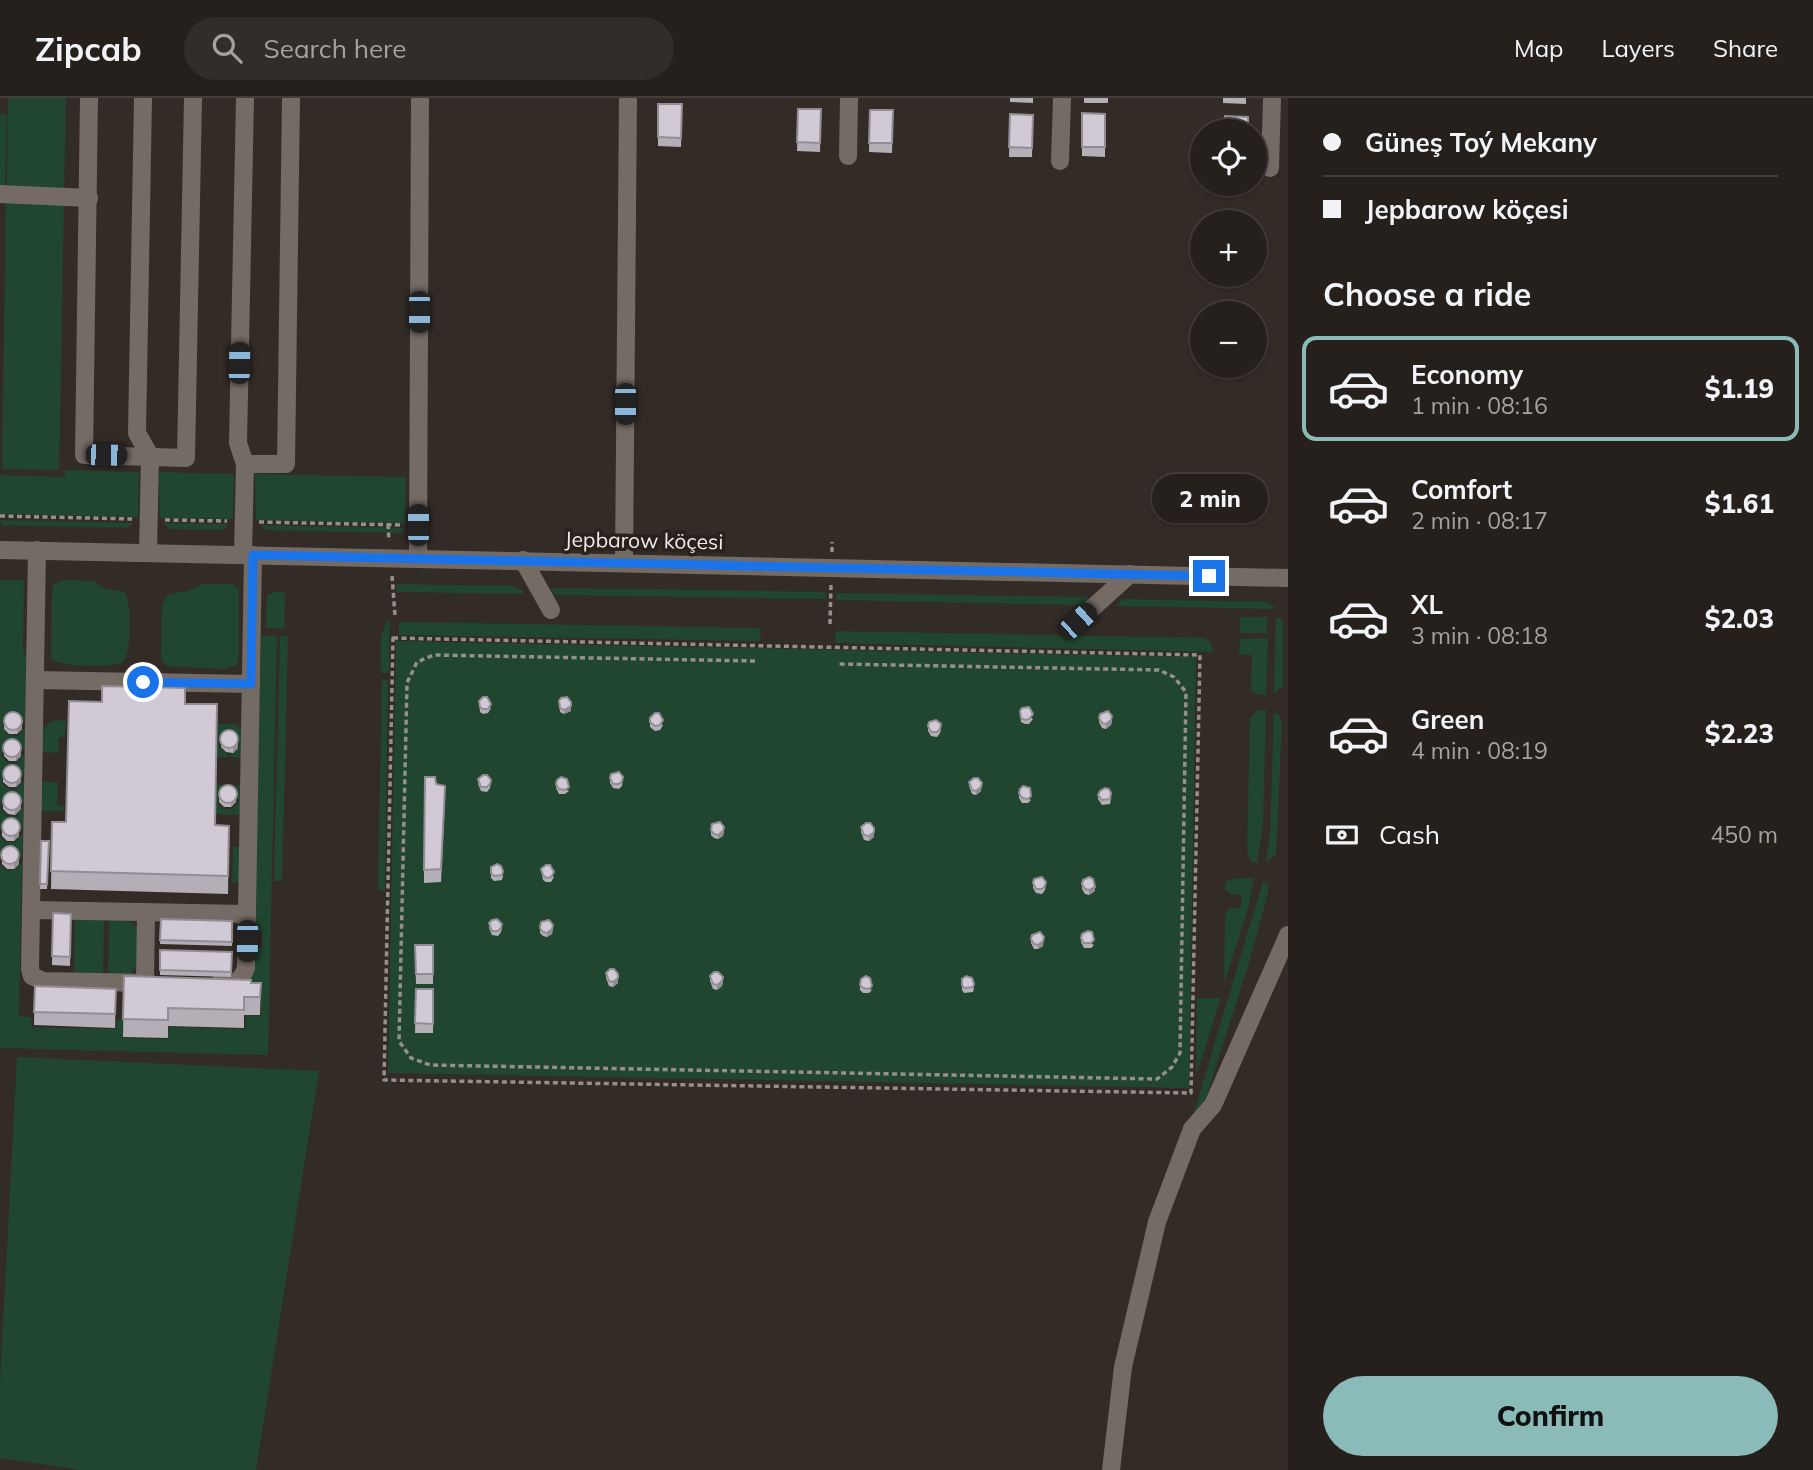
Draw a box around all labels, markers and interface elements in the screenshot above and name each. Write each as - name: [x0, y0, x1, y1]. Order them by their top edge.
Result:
- search box: [184, 17, 674, 80]
- text: Zipcab: [35, 28, 142, 69]
- icon: search: [208, 29, 246, 67]
- text: Search here: [264, 32, 407, 65]
- text: Map: [1514, 33, 1563, 63]
- text: Layers: [1601, 33, 1675, 63]
- text: Share: [1713, 33, 1778, 63]
- map controls: [1190, 119, 1267, 378]
- button: locate: [1190, 119, 1267, 196]
- text: Güneş Toý Mekany: [1365, 126, 1597, 159]
- text: Jepbarow köçesi: [1365, 193, 1569, 226]
- button: +: [1190, 210, 1267, 287]
- text: Choose a ride: [1323, 274, 1531, 314]
- car: [409, 291, 430, 333]
- button: −: [1190, 301, 1267, 378]
- car: [229, 342, 250, 384]
- icon: car: [1327, 357, 1390, 420]
- text: Economy: [1411, 358, 1523, 391]
- text: $1.19: [1705, 372, 1774, 405]
- car: [615, 383, 636, 425]
- text: 1 min · 08:16: [1411, 391, 1548, 420]
- car: [85, 444, 128, 466]
- icon: car: [1327, 472, 1390, 535]
- text: Comfort: [1411, 473, 1512, 506]
- callout: 2 min: [1151, 475, 1267, 524]
- text: 2 min: [1179, 484, 1241, 513]
- text: $1.61: [1705, 487, 1774, 520]
- car: [408, 504, 429, 546]
- text: 2 min · 08:17: [1411, 506, 1548, 535]
- street label: Jepbarow köçesi: [564, 526, 724, 554]
- route end: [1193, 560, 1225, 592]
- icon: car: [1327, 587, 1390, 650]
- text: XL: [1411, 588, 1443, 621]
- car: [1056, 599, 1101, 643]
- text: $2.03: [1705, 602, 1774, 635]
- text: 3 min · 08:18: [1411, 621, 1548, 650]
- route start: [127, 666, 159, 698]
- icon: car: [1327, 702, 1390, 765]
- text: Green: [1411, 703, 1484, 736]
- text: $2.23: [1705, 717, 1774, 750]
- text: 4 min · 08:19: [1411, 736, 1548, 765]
- icon: cash: [1323, 816, 1361, 854]
- text: Cash: [1379, 818, 1440, 851]
- text: 450 m: [1710, 820, 1778, 849]
- car: [237, 920, 258, 962]
- button: Confirm: [1323, 1376, 1778, 1456]

